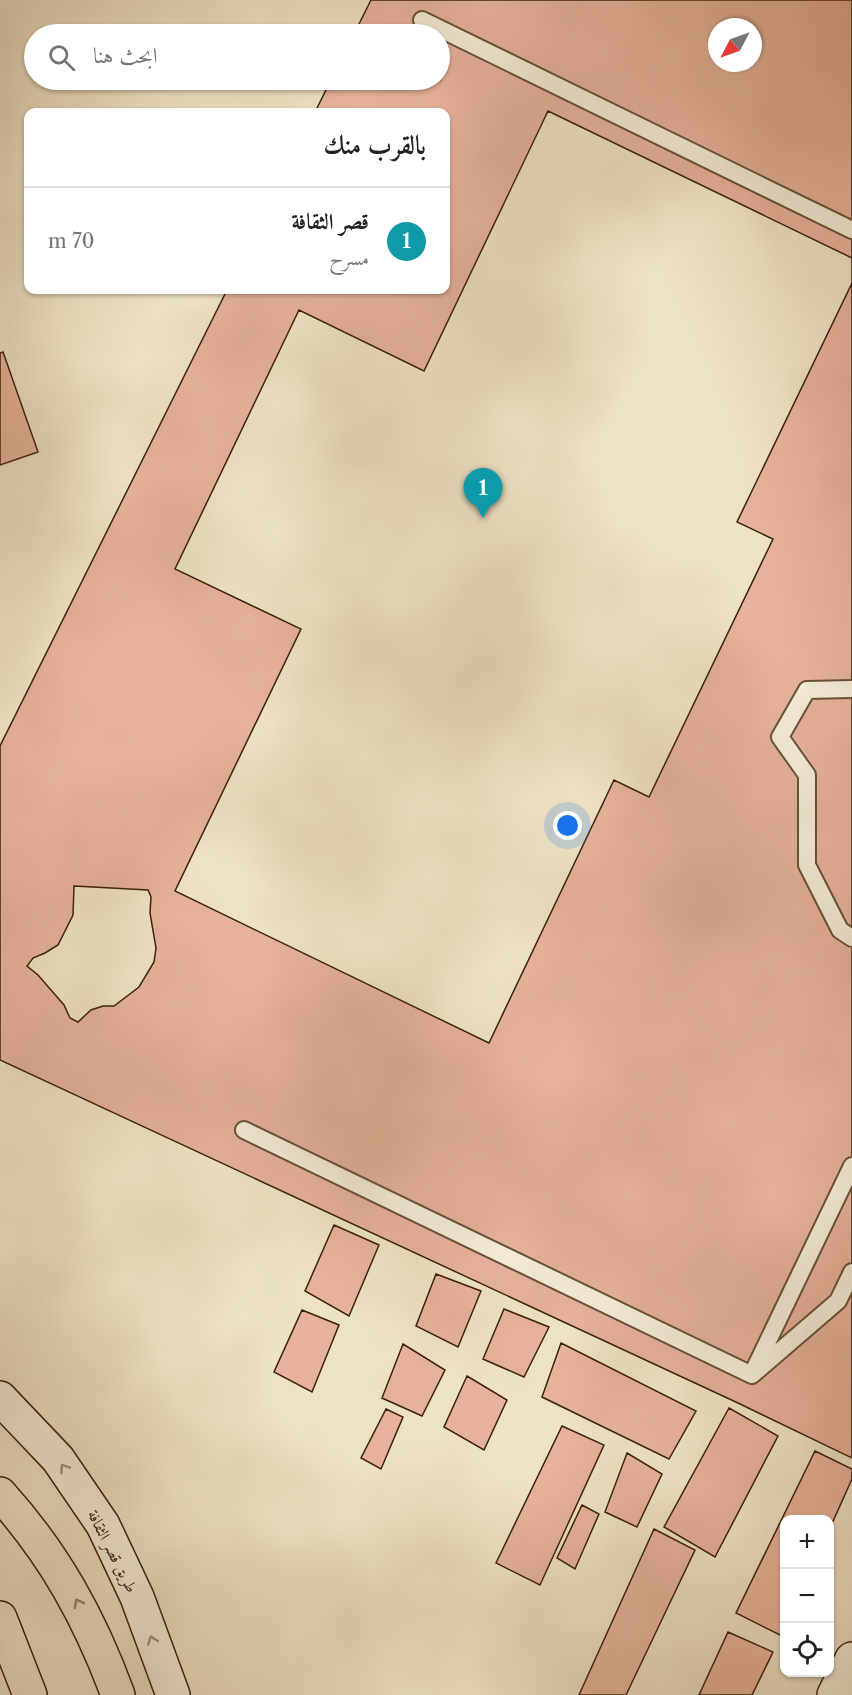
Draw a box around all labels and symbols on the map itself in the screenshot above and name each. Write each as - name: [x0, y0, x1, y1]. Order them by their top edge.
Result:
- north arrow: [708, 18, 762, 72]
- pin: 1: [464, 468, 502, 518]
- your location: [553, 811, 582, 840]
- one-way arrow: [60, 1463, 71, 1474]
- street label: طريق قصر الثقافة: [83, 1506, 142, 1596]
- one-way arrow: [74, 1599, 85, 1609]
- one-way arrow: [147, 1635, 160, 1646]

